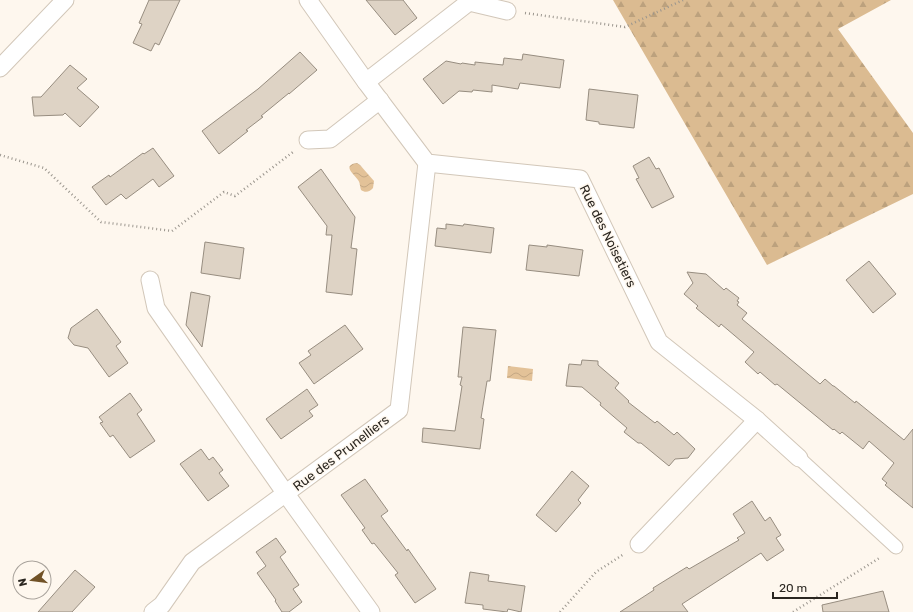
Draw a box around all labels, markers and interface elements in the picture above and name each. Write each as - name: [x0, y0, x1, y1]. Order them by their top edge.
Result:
- street label: Rue des Noisetiers: [577, 182, 639, 290]
- street label: Rue des Prunelliers: [290, 412, 392, 494]
- north arrow: [12, 560, 52, 600]
- scale bar: [773, 574, 837, 600]
- text: N: [15, 577, 30, 588]
- text: 20 m: [779, 581, 807, 595]

